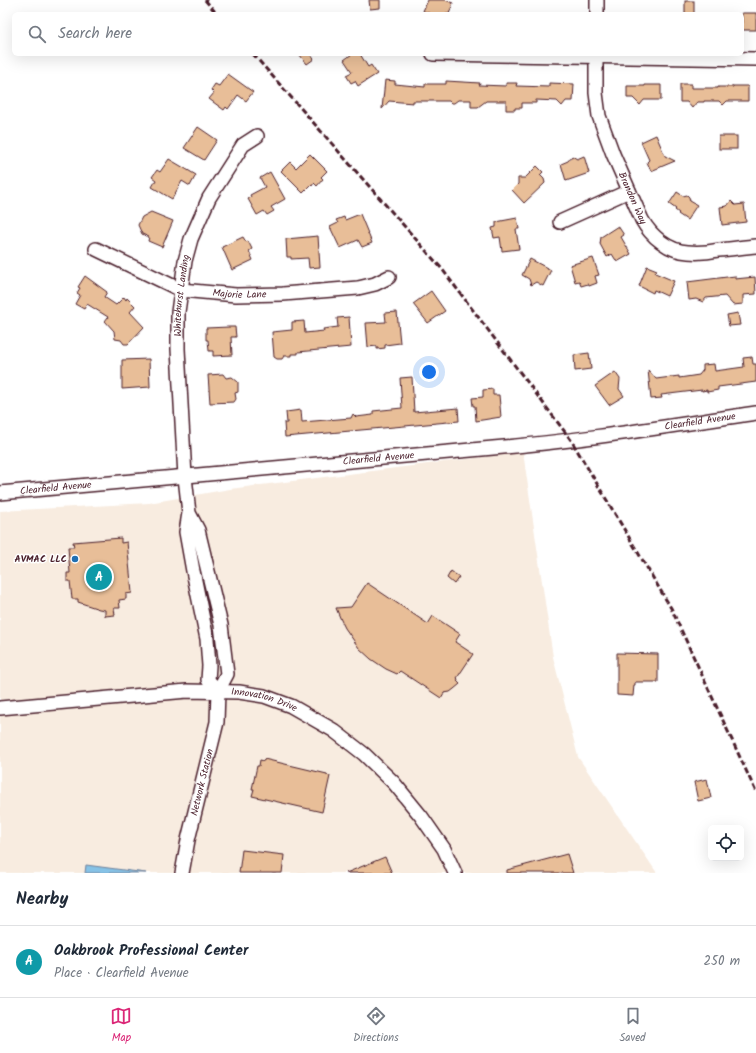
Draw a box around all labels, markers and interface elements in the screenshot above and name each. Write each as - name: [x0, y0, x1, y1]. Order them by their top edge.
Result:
- search box: [12, 12, 744, 56]
- text: Search here: [58, 22, 132, 46]
- icon: search: [26, 23, 48, 45]
- street label: Brandon Way: [614, 169, 651, 228]
- street label: Whitehurst Landing: [170, 252, 195, 337]
- street label: Majorie Lane: [212, 285, 267, 303]
- your location: [419, 362, 439, 382]
- street label: Clearfield Avenue: [663, 408, 737, 435]
- street label: Clearfield Avenue: [342, 447, 415, 470]
- street label: Clearfield Avenue: [19, 477, 93, 499]
- place label: AVMAC LLC: [14, 551, 67, 567]
- marker: AVMAC LLC: [70, 554, 80, 564]
- pin: A: [86, 562, 112, 592]
- street label: Innovation Drive: [231, 684, 301, 716]
- street label: Network Station: [186, 747, 218, 817]
- map controls: [708, 825, 744, 861]
- button: locate: [708, 825, 744, 861]
- text: Nearby: [16, 886, 68, 913]
- text: Oakbrook Professional Center: [54, 939, 248, 963]
- text: A: [25, 951, 33, 972]
- text: 250 m: [703, 951, 740, 972]
- text: Place · Clearfield Avenue: [54, 963, 189, 984]
- tab: Map: [110, 1005, 132, 1047]
- tab: Directions: [353, 1005, 399, 1047]
- tab: Saved: [620, 1005, 646, 1047]

